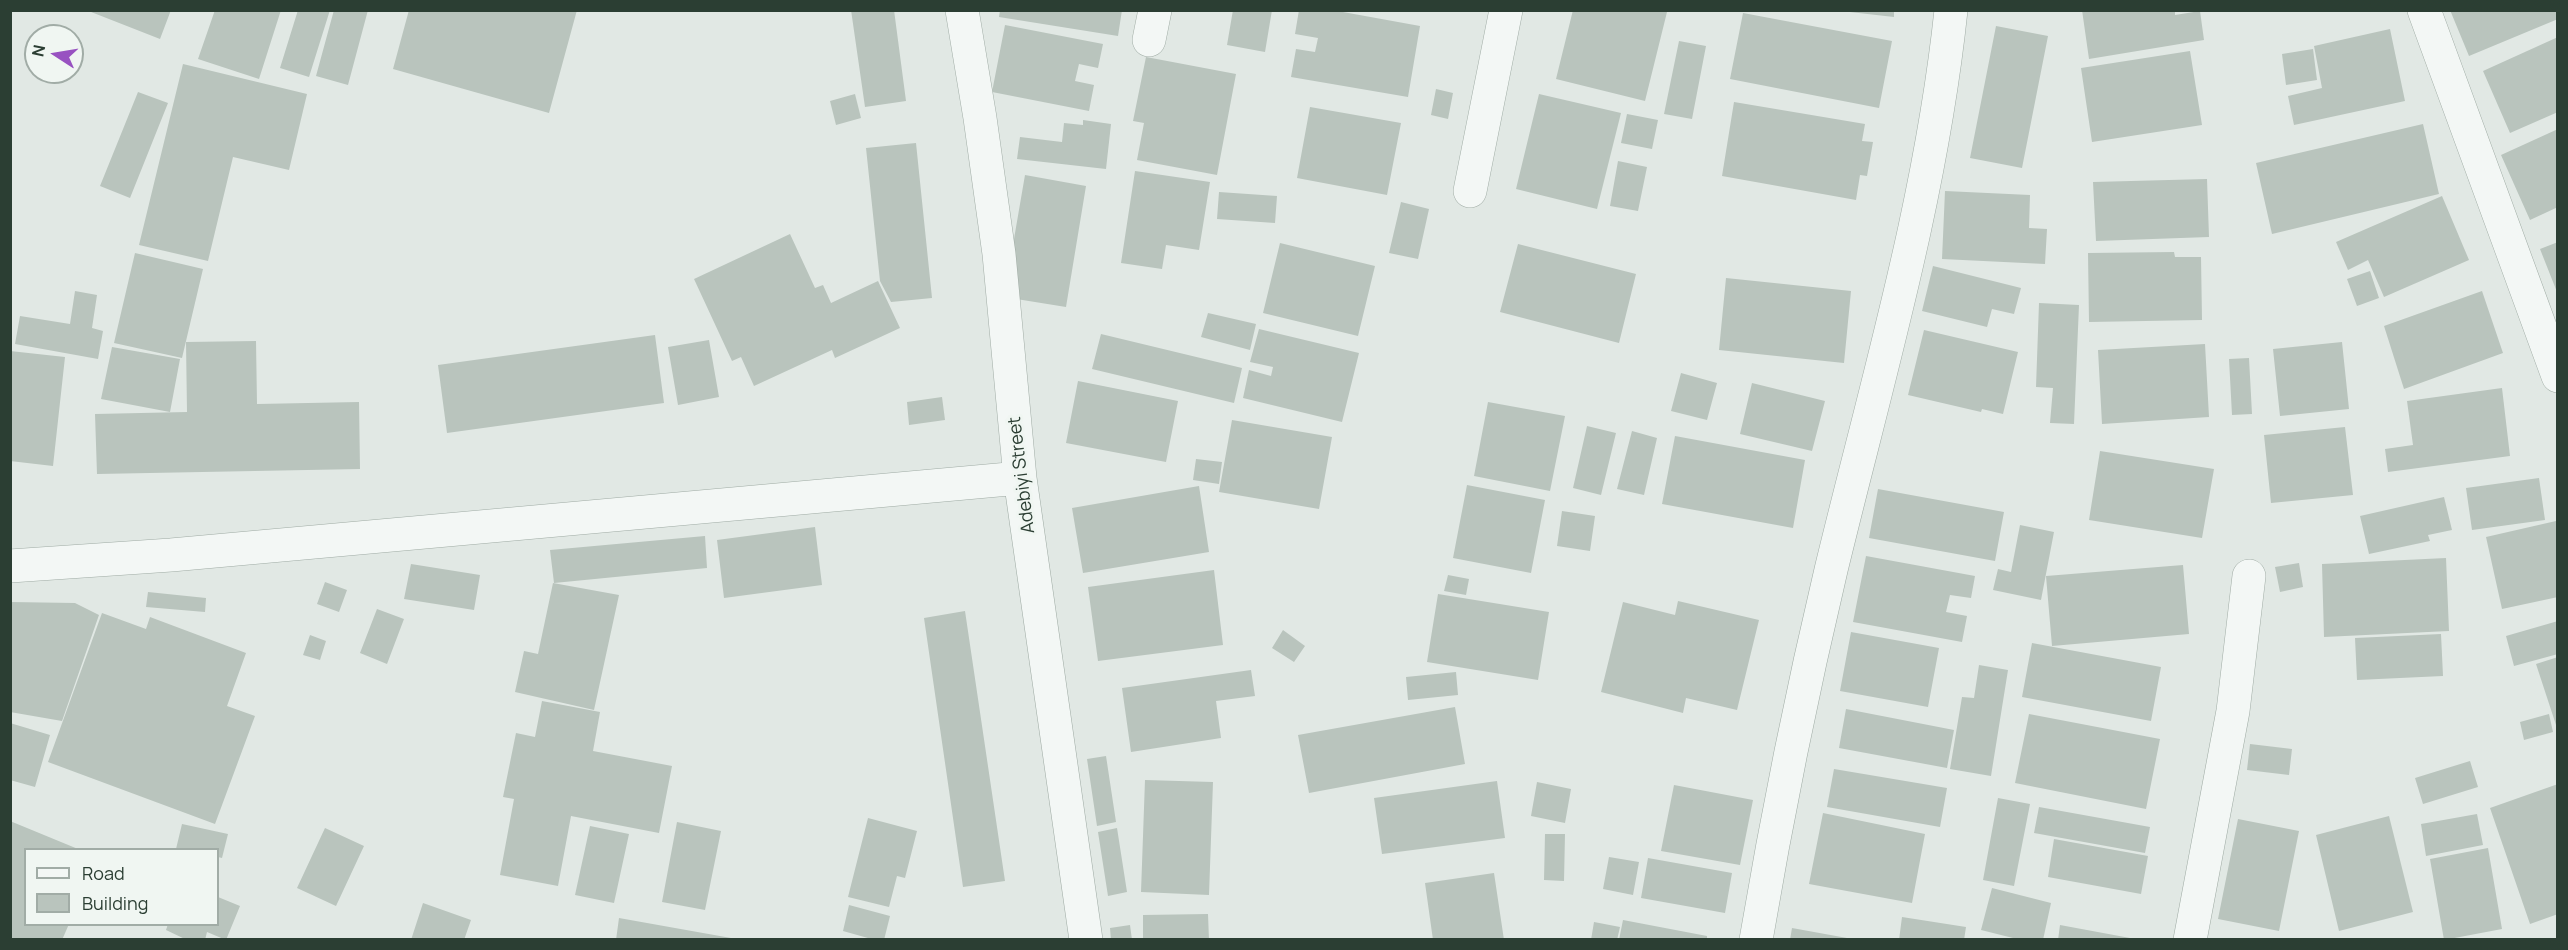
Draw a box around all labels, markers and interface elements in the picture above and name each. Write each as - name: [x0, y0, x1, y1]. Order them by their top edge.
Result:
- north arrow: [24, 24, 84, 84]
- text: N: [26, 43, 50, 59]
- street label: Adebiyi Street: [1004, 415, 1040, 535]
- legend: [24, 848, 219, 926]
- text: Road: [82, 861, 125, 885]
- text: Building: [82, 891, 148, 915]

